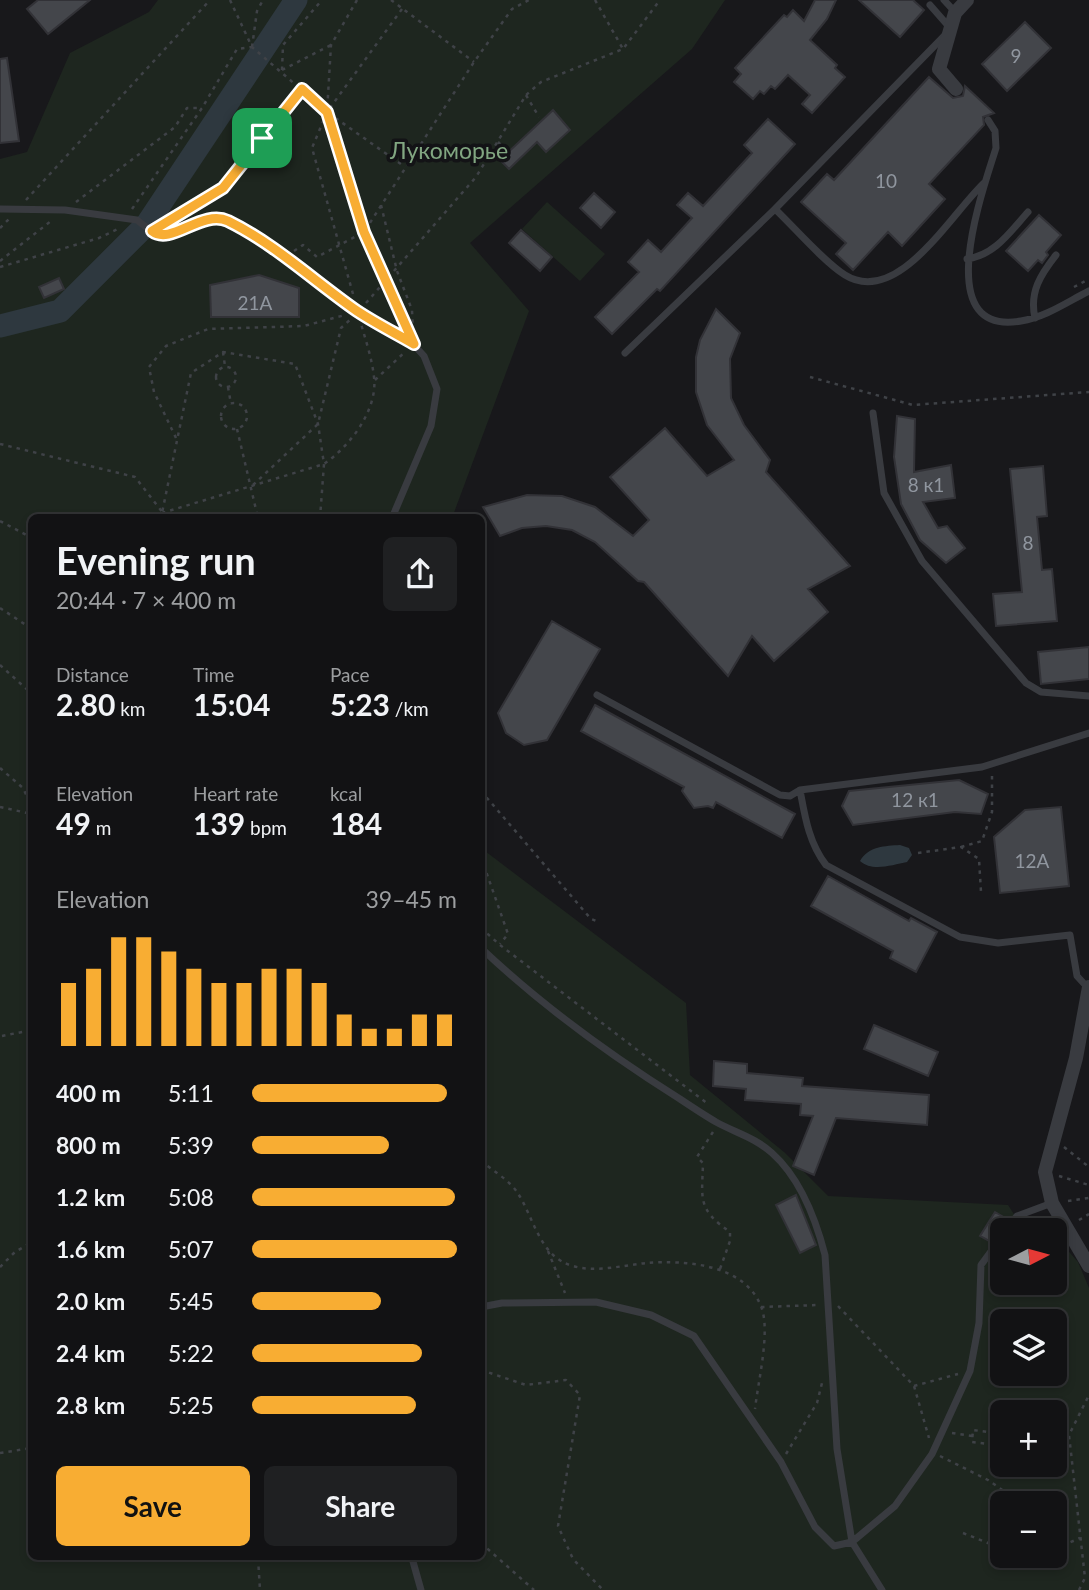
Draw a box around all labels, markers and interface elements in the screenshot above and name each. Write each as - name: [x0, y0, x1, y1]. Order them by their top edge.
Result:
- house number: 9: [1010, 44, 1022, 67]
- pin: [232, 108, 292, 168]
- icon: arrive: [243, 119, 281, 157]
- park label: Лукоморье: [389, 136, 508, 164]
- house number: 10: [875, 169, 897, 192]
- house number: 21А: [238, 291, 273, 314]
- house number: 8 к1: [908, 473, 944, 496]
- house number: 8: [1022, 531, 1034, 554]
- text: Evening run: [56, 537, 256, 583]
- button: share: [383, 537, 457, 611]
- text: 20:44 · 7 × 400 m: [56, 586, 236, 614]
- text: Distance: [56, 663, 129, 686]
- text: Time: [193, 663, 234, 686]
- text: Pace: [330, 663, 369, 686]
- text: 2.80: [56, 686, 115, 722]
- text: 15:04: [193, 686, 270, 722]
- text: 5:23: [330, 686, 390, 722]
- text: km: [115, 697, 145, 720]
- text: /km: [390, 697, 429, 720]
- text: Elevation: [56, 782, 133, 805]
- text: Heart rate: [193, 782, 278, 805]
- text: kcal: [330, 782, 362, 805]
- house number: 12 к1: [891, 788, 939, 811]
- text: 49: [56, 805, 91, 841]
- text: 139: [193, 805, 245, 841]
- text: 184: [330, 805, 382, 841]
- text: m: [91, 816, 111, 839]
- text: bpm: [245, 816, 287, 839]
- house number: 12А: [1015, 849, 1050, 872]
- text: Elevation: [56, 885, 149, 913]
- text: 39–45 m: [365, 885, 457, 913]
- text: 400 m: [56, 1079, 121, 1107]
- text: 5:11: [168, 1079, 214, 1107]
- text: 800 m: [56, 1131, 121, 1159]
- text: 5:39: [168, 1131, 214, 1159]
- text: 1.2 km: [56, 1183, 125, 1211]
- text: 5:08: [168, 1183, 214, 1211]
- north arrow: [990, 1218, 1068, 1295]
- map controls: [990, 1218, 1067, 1568]
- text: 1.6 km: [56, 1235, 125, 1263]
- text: 5:07: [168, 1235, 214, 1263]
- text: 2.0 km: [56, 1287, 125, 1315]
- text: 5:45: [168, 1287, 214, 1315]
- button: layers: [990, 1309, 1067, 1386]
- text: 2.4 km: [56, 1339, 125, 1367]
- text: 5:22: [168, 1339, 214, 1367]
- text: 2.8 km: [56, 1391, 125, 1419]
- text: 5:25: [168, 1391, 214, 1419]
- button: +: [990, 1400, 1067, 1477]
- button: Save: [56, 1466, 250, 1546]
- button: Share: [264, 1466, 457, 1546]
- button: −: [990, 1491, 1067, 1568]

